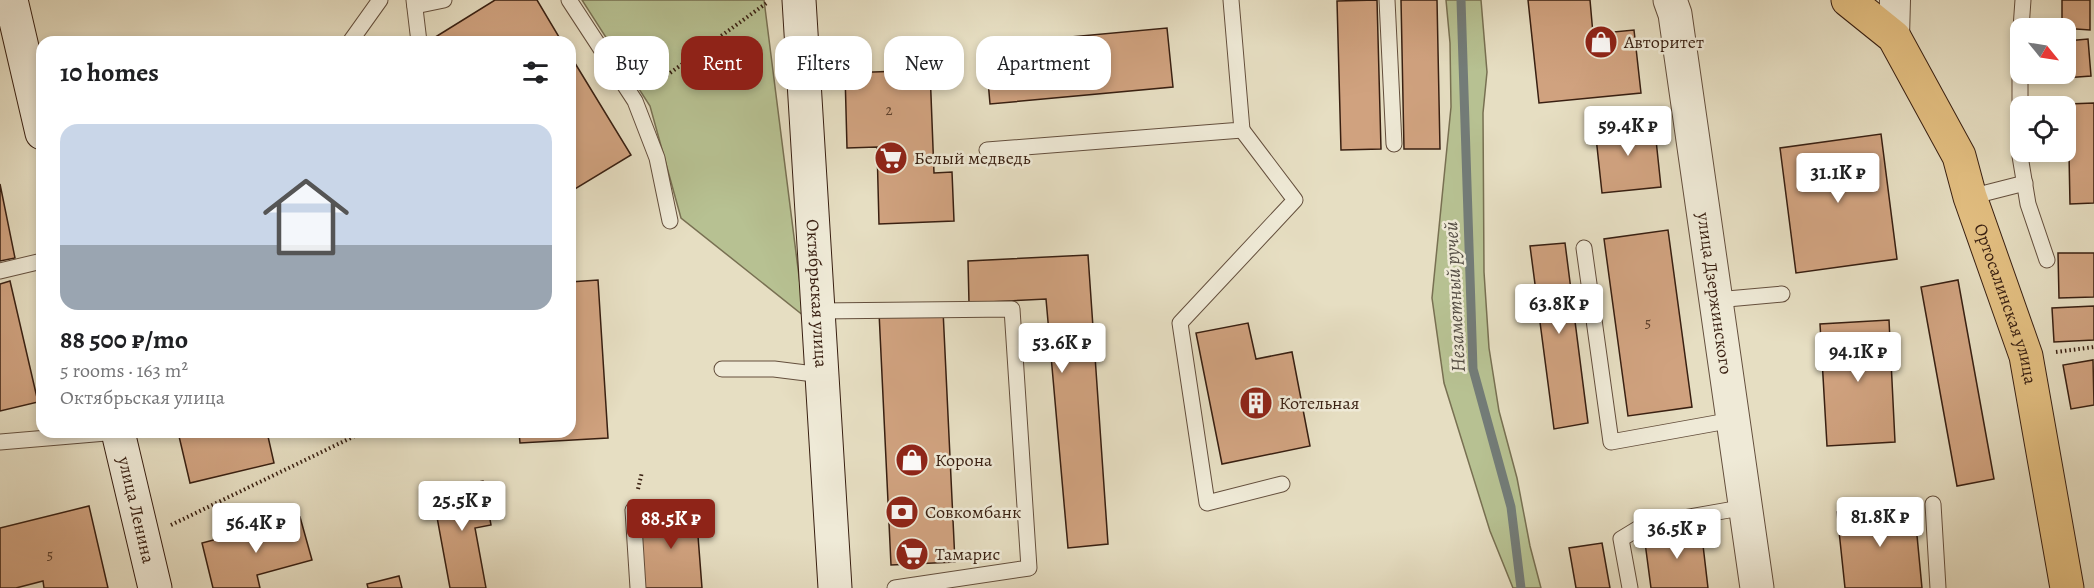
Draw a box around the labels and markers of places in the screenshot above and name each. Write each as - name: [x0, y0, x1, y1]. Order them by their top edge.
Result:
- shop icon: Авторитет: [1583, 24, 1619, 60]
- place label: Авторитет: [1623, 30, 1704, 54]
- pin: 59.4K ₽: [1573, 106, 1683, 157]
- supermarket icon: Белый медведь: [873, 140, 909, 176]
- place label: Белый медведь: [914, 146, 1031, 170]
- pin: 31.1K ₽: [1783, 153, 1893, 204]
- pin: 63.8K ₽: [1504, 284, 1614, 335]
- pin: 53.6K ₽: [1007, 323, 1117, 374]
- pin: 94.1K ₽: [1803, 332, 1913, 383]
- building icon: Котельная: [1238, 385, 1274, 421]
- place label: Котельная: [1279, 391, 1360, 415]
- shop icon: Корона: [894, 442, 930, 478]
- place label: Корона: [935, 448, 993, 472]
- pin: 25.5K ₽: [407, 481, 517, 532]
- bank icon: Совкомбанк: [884, 494, 920, 530]
- pin: 81.8K ₽: [1825, 497, 1935, 548]
- pin: 88.5K ₽: [616, 499, 726, 550]
- place label: Совкомбанк: [925, 500, 1021, 524]
- pin: 56.4K ₽: [201, 503, 311, 554]
- pin: 36.5K ₽: [1622, 509, 1732, 560]
- supermarket icon: Тамарис: [894, 536, 930, 572]
- place label: Тамарис: [935, 542, 1001, 566]

